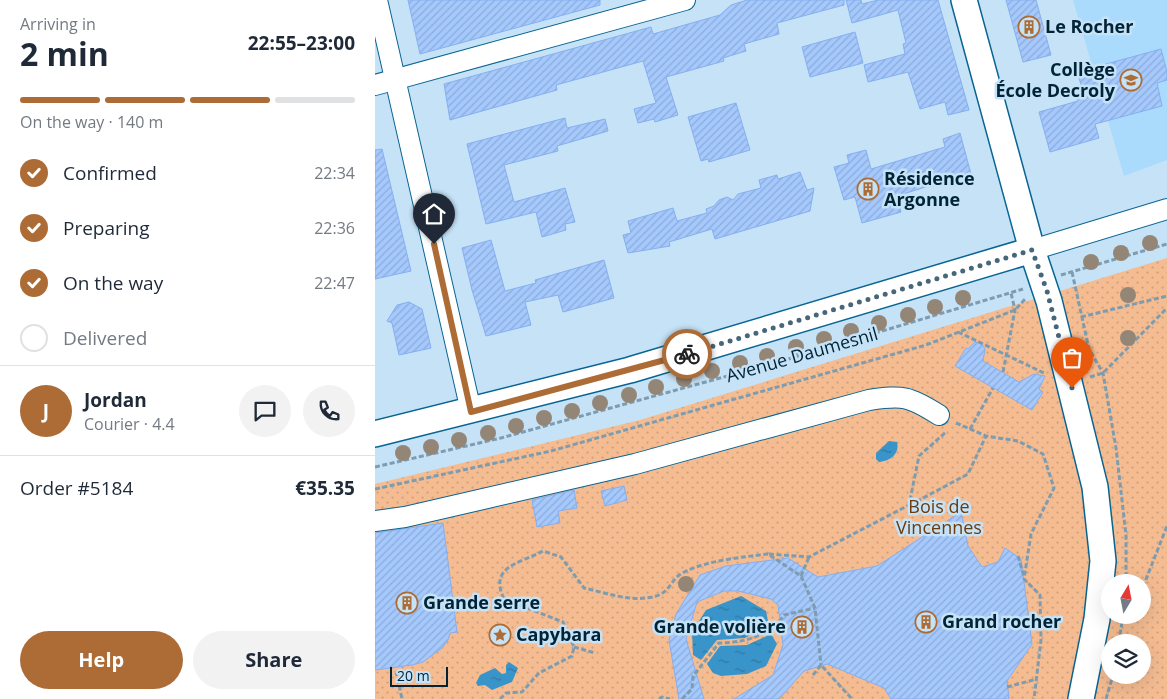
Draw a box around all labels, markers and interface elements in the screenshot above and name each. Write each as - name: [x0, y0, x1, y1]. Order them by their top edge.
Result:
- text: Arriving in: [20, 13, 96, 35]
- place label: Le Rocher: [1045, 14, 1133, 38]
- building icon: Le Rocher: [1017, 15, 1041, 39]
- text: 22:55–23:00: [248, 30, 355, 56]
- text: 2 min: [20, 32, 109, 75]
- place label: Collège École Decroly: [995, 57, 1116, 102]
- school or university icon: Collège École Decroly: [1119, 68, 1143, 92]
- text: On the way · 140 m: [20, 111, 163, 133]
- icon: check: [20, 159, 48, 187]
- text: Confirmed: [63, 160, 157, 186]
- text: 22:34: [314, 162, 355, 184]
- place label: Résidence Argonne: [884, 166, 975, 211]
- building icon: Résidence Argonne: [856, 177, 880, 201]
- pin: [413, 193, 455, 244]
- icon: home: [420, 200, 448, 228]
- icon: check: [20, 214, 48, 242]
- text: Preparing: [63, 215, 150, 241]
- text: 22:36: [314, 217, 355, 239]
- icon: check: [20, 269, 48, 297]
- text: On the way: [63, 270, 163, 296]
- text: 22:47: [314, 272, 355, 294]
- street label: Avenue Daumesnil: [723, 321, 880, 387]
- text: Delivered: [63, 325, 147, 351]
- courier: [662, 329, 712, 379]
- pin: [1051, 337, 1093, 388]
- icon: bike: [673, 340, 701, 368]
- icon: bag: [1058, 344, 1086, 372]
- button: chat: [239, 385, 291, 437]
- button: phone: [303, 385, 355, 437]
- text: Jordan: [84, 387, 147, 413]
- text: J: [43, 398, 49, 424]
- text: Courier · 4.4: [84, 413, 175, 435]
- text: Order #5184: [20, 475, 133, 501]
- text: €35.35: [295, 475, 355, 501]
- park label: Bois de Vincennes: [896, 494, 982, 539]
- north arrow: [1101, 574, 1151, 624]
- map controls: [1101, 574, 1151, 684]
- place label: Grande serre: [423, 590, 540, 614]
- building icon: Grande serre: [395, 591, 419, 615]
- place label: Grand rocher: [942, 609, 1061, 633]
- building icon: Grand rocher: [914, 610, 938, 634]
- place label: Grande volière: [654, 614, 786, 638]
- building icon: Grande volière: [790, 615, 814, 639]
- place label: Capybara: [516, 622, 601, 646]
- place icon: Capybara: [488, 623, 512, 647]
- button: Help: [20, 631, 183, 689]
- button: Share: [193, 631, 355, 689]
- button: layers: [1101, 634, 1151, 684]
- scale bar: [390, 664, 447, 687]
- text: 20 m: [397, 666, 430, 685]

